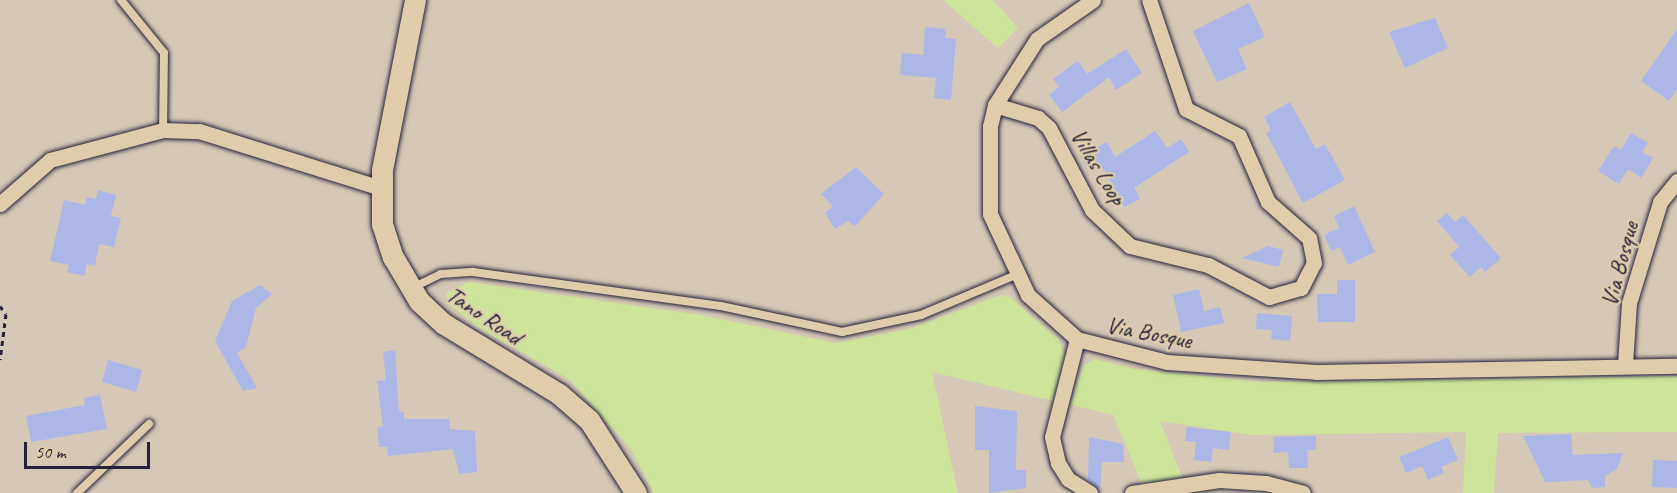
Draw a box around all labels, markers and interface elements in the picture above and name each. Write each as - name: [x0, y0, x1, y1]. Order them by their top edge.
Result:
- street label: Villas Loop: [1064, 123, 1132, 211]
- street label: Via Bosque: [1595, 218, 1645, 310]
- street label: Tano Road: [441, 280, 527, 352]
- street label: Via Bosque: [1104, 311, 1194, 355]
- scale bar: [27, 430, 153, 468]
- text: 50 m: [35, 441, 66, 463]

